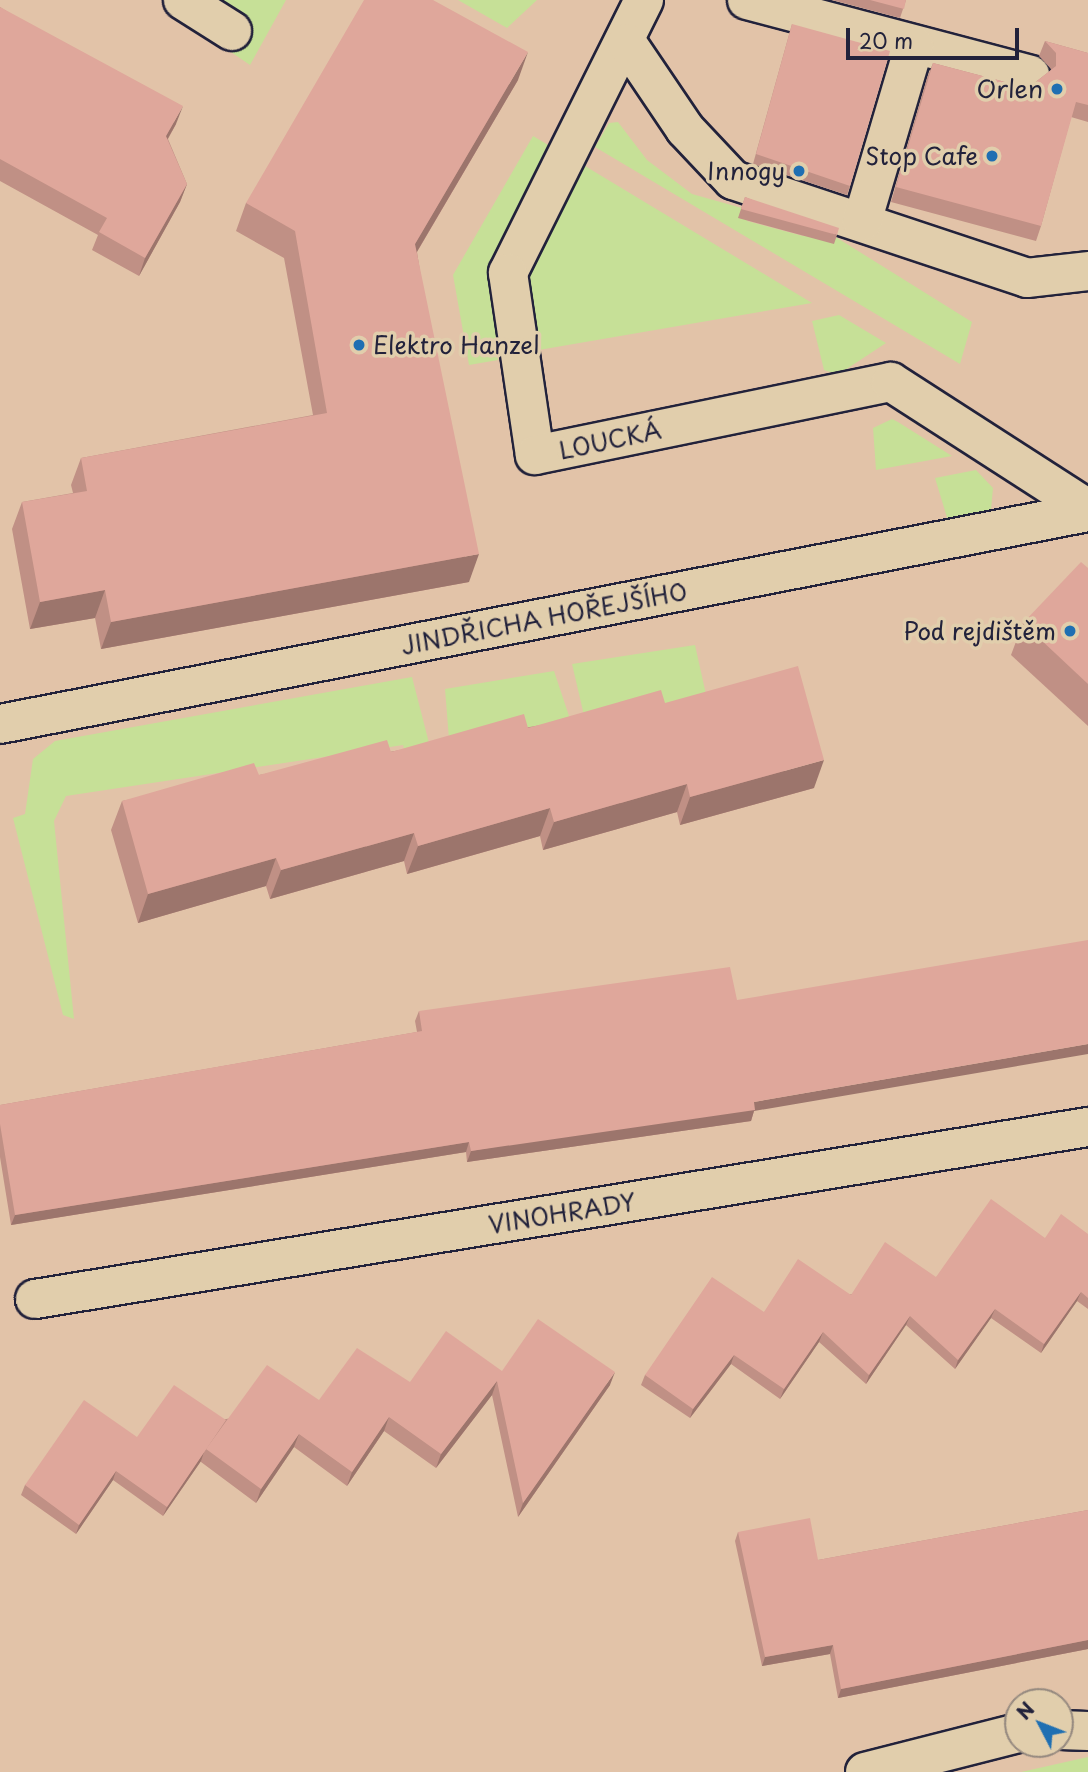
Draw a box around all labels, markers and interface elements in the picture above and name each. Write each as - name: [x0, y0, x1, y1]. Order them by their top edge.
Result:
- scale bar: [850, 14, 1023, 58]
- text: 20 m: [859, 24, 913, 56]
- place label: Orlen: [976, 75, 1043, 103]
- marker: Orlen: [1049, 81, 1065, 97]
- place label: Stop Cafe: [864, 142, 978, 170]
- marker: Stop Cafe: [984, 148, 1000, 164]
- place label: Innogy: [707, 157, 785, 185]
- marker: Innogy: [791, 163, 807, 179]
- place label: Elektro Hanzel: [373, 331, 541, 359]
- marker: Elektro Hanzel: [351, 337, 367, 353]
- street label: LOUCKÁ: [556, 415, 664, 465]
- street label: JINDŘICHA HOŘEJŠÍHO: [398, 576, 690, 660]
- place label: Pod rejdištěm: [900, 617, 1056, 645]
- marker: Pod rejdištěm: [1062, 623, 1078, 639]
- street label: VINOHRADY: [486, 1187, 638, 1239]
- north arrow: [1004, 1688, 1074, 1758]
- text: N: [1009, 1695, 1040, 1725]

